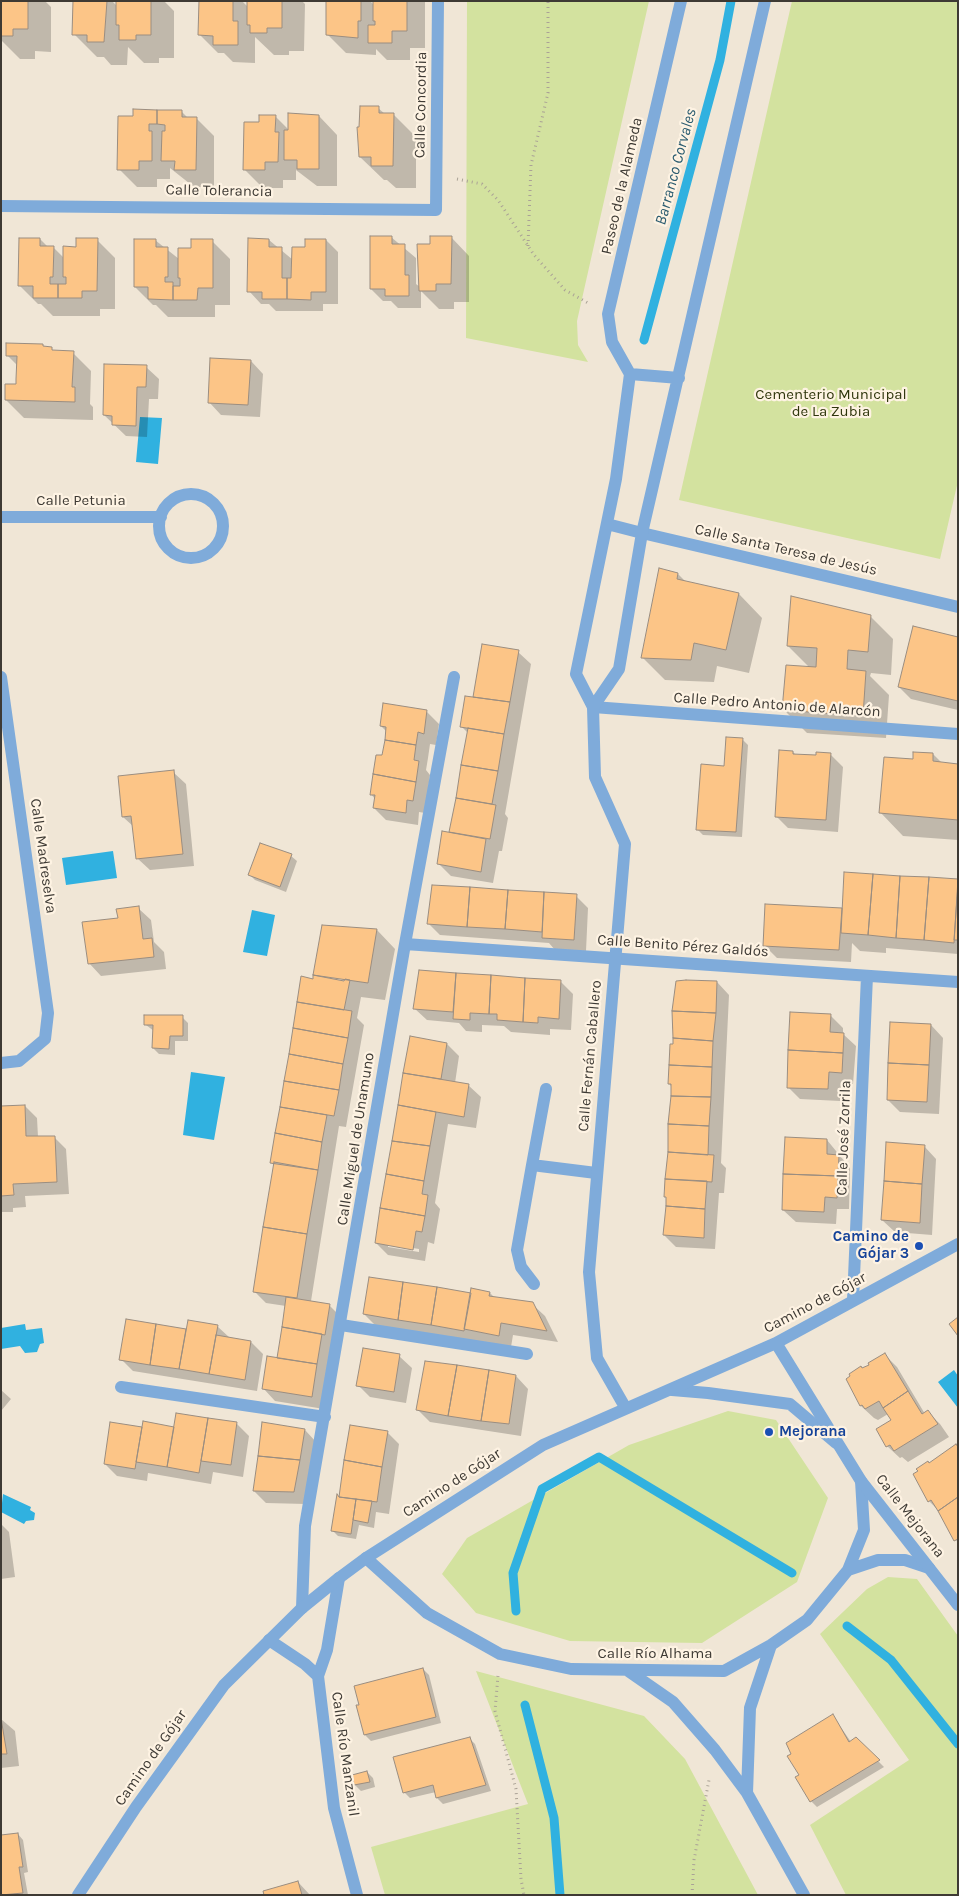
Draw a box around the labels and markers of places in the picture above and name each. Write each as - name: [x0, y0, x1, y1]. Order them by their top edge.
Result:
- place label: Camino de Gójar 3: [833, 1228, 909, 1263]
- marker: Camino de Gójar 3: [913, 1240, 925, 1252]
- place label: Mejorana: [779, 1423, 846, 1441]
- marker: Mejorana: [763, 1426, 775, 1438]

